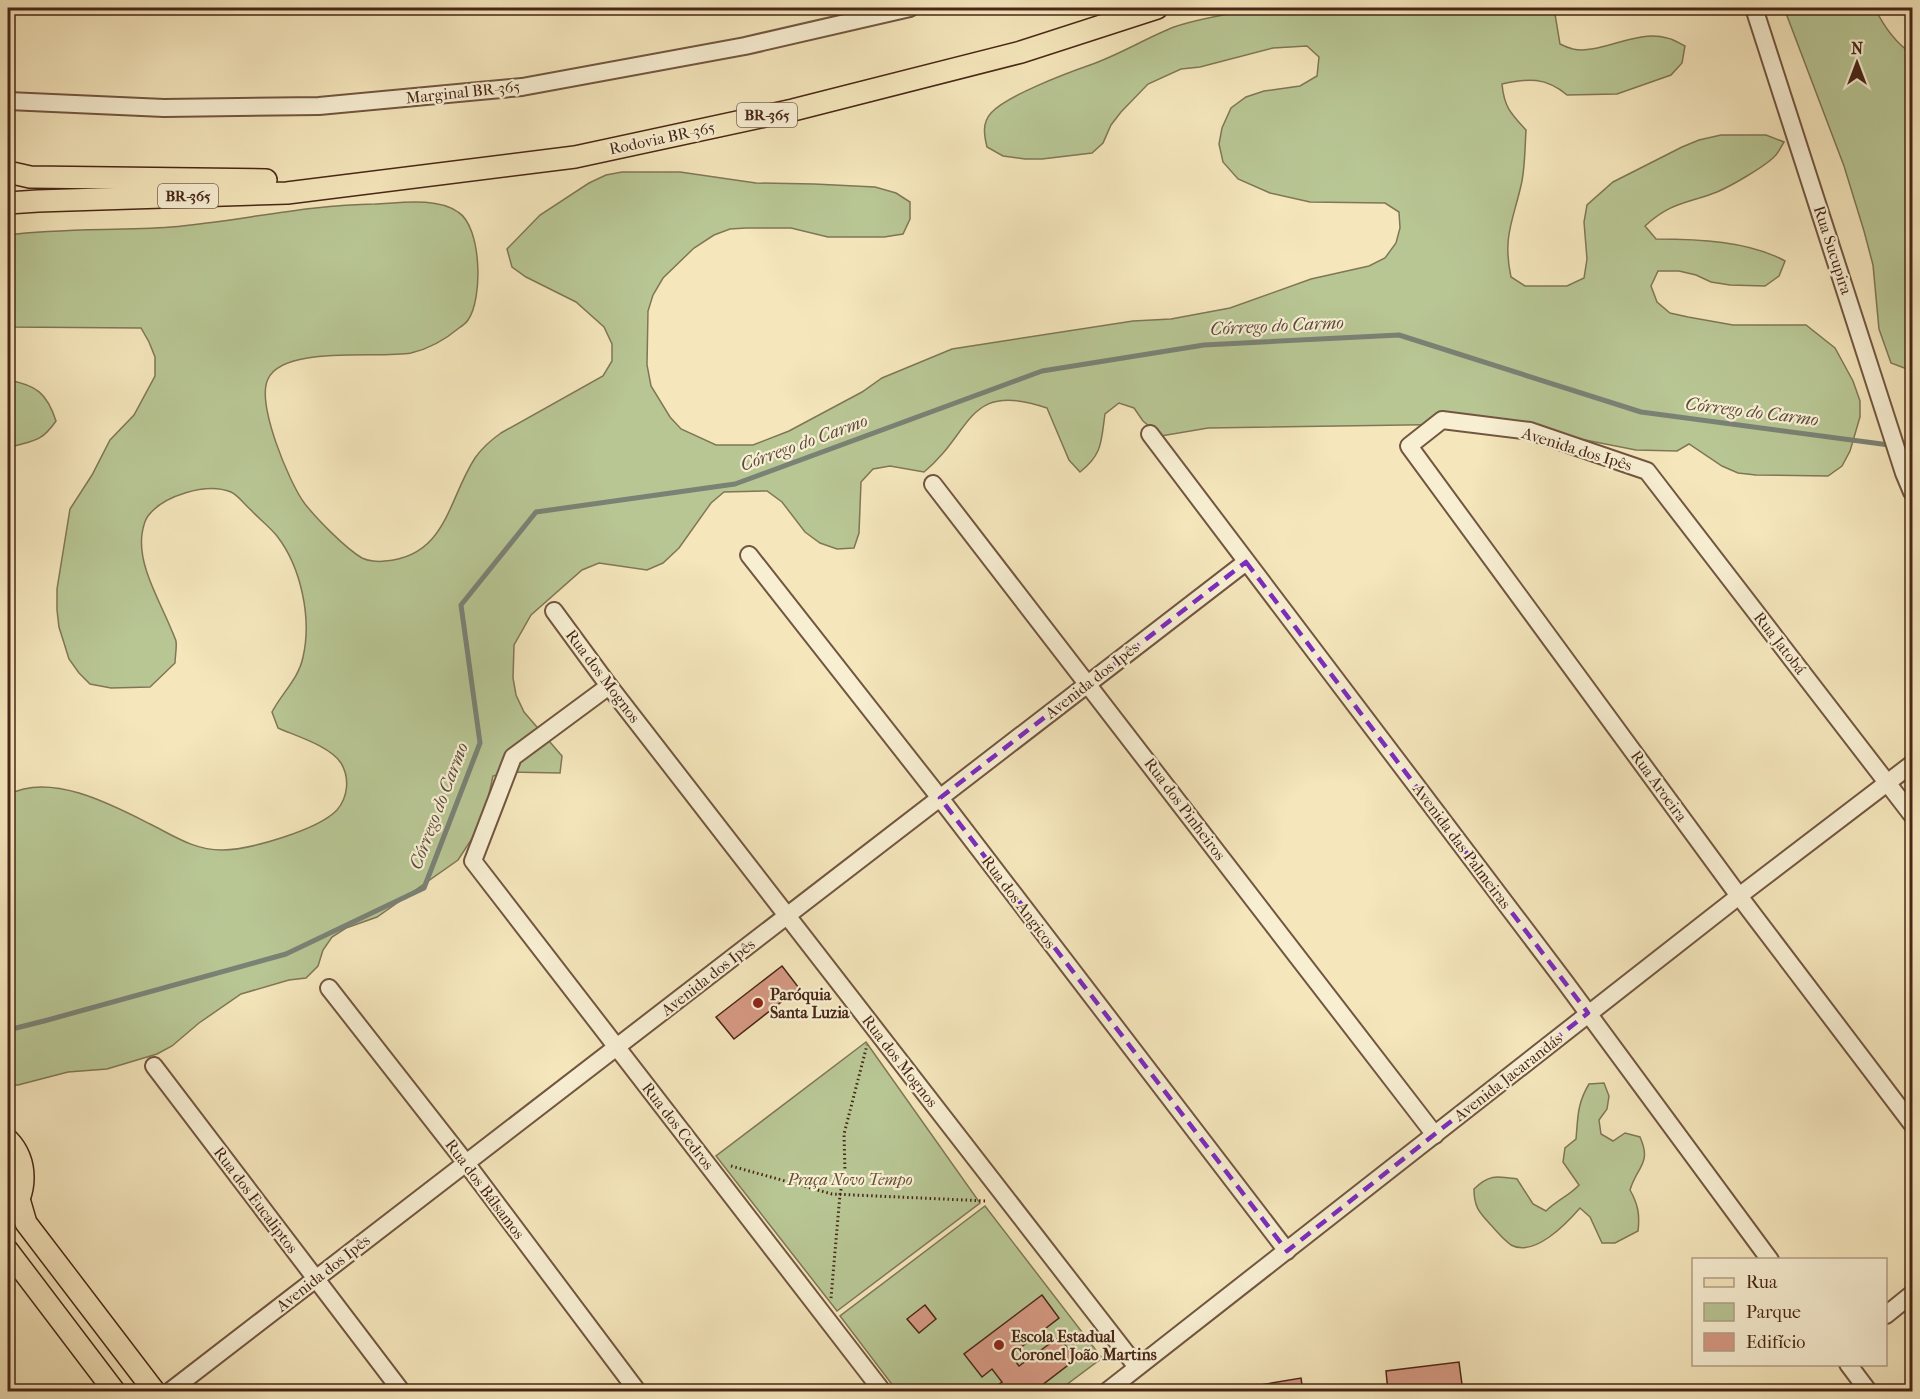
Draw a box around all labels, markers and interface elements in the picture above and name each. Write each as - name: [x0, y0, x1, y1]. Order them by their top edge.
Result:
- north arrow: [1827, 33, 1887, 93]
- text: N: [1851, 39, 1864, 58]
- street label: Marginal BR-365: [405, 77, 521, 107]
- road number: BR-365: [737, 103, 797, 127]
- street label: Rodovia BR-365: [607, 117, 717, 159]
- road number: BR-365: [158, 184, 218, 208]
- street label: Rua Sucupira: [1810, 203, 1856, 297]
- water label: Córrego do Carmo: [1210, 312, 1344, 340]
- water label: Córrego do Carmo: [1684, 393, 1820, 431]
- water label: Córrego do Carmo: [737, 410, 871, 476]
- street label: Avenida dos Ipês: [1519, 423, 1634, 475]
- street label: Rua Jatobá: [1750, 608, 1811, 678]
- street label: Rua dos Mognos: [562, 626, 644, 726]
- street label: Avenida dos Ipês: [1040, 637, 1143, 723]
- water label: Córrego do Carmo: [405, 740, 473, 872]
- street label: Rua Aroeira: [1627, 747, 1692, 826]
- street label: Rua dos Pinheiros: [1140, 754, 1230, 864]
- street label: Avenida das Palmeiras: [1408, 779, 1515, 912]
- street label: Rua dos Angicos: [978, 852, 1060, 952]
- street label: Avenida dos Ipês: [656, 934, 759, 1020]
- place label: Paróquia Santa Luzia: [770, 985, 850, 1022]
- marker: Paróquia Santa Luzia: [751, 996, 765, 1010]
- street label: Rua dos Mognos: [858, 1011, 942, 1111]
- street label: Avenida Jacarandás: [1449, 1029, 1566, 1126]
- street label: Rua dos Cedros: [638, 1079, 718, 1173]
- street label: Rua dos Bálsamos: [441, 1135, 529, 1243]
- street label: Rua dos Eucaliptos: [210, 1143, 302, 1257]
- park label: Praça Novo Tempo: [786, 1170, 913, 1189]
- street label: Avenida dos Ipês: [271, 1230, 374, 1316]
- legend: [1692, 1258, 1887, 1366]
- text: Rua: [1746, 1272, 1778, 1293]
- text: Parque: [1746, 1302, 1801, 1323]
- place label: Escola Estadual Coronel João Martins: [1011, 1327, 1157, 1365]
- text: Edifício: [1746, 1332, 1805, 1353]
- marker: Escola Estadual Coronel João Martins: [992, 1338, 1006, 1352]

